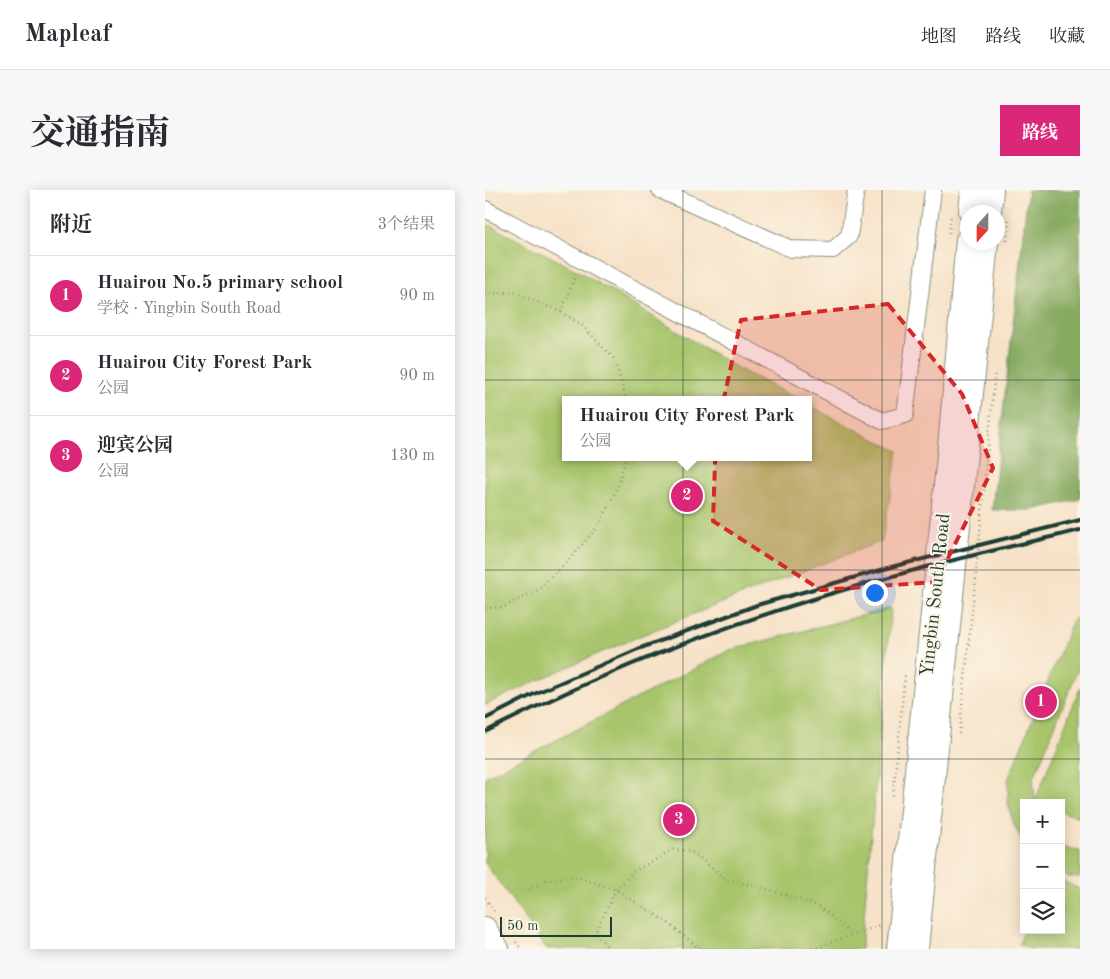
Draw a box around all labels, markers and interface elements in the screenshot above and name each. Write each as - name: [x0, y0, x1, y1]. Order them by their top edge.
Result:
- text: Mapleaf: [25, 23, 111, 47]
- text: 地图: [921, 28, 957, 46]
- text: 路线: [985, 28, 1021, 46]
- text: 收藏: [1049, 28, 1085, 46]
- button: 路线: [1000, 105, 1080, 156]
- text: 交通指南: [30, 117, 170, 152]
- north arrow: [960, 205, 1005, 250]
- text: 附近: [50, 215, 92, 236]
- text: 3个结果: [378, 217, 435, 233]
- text: Huairou No.5 primary school: [97, 274, 343, 293]
- text: 1: [61, 288, 71, 304]
- text: 90 m: [399, 288, 435, 304]
- text: 学校 · Yingbin South Road: [97, 301, 281, 317]
- text: Huairou City Forest Park: [97, 354, 312, 373]
- text: 2: [61, 368, 71, 384]
- text: 90 m: [399, 368, 435, 384]
- text: 公园: [97, 381, 129, 397]
- popup: [562, 396, 812, 461]
- text: Huairou City Forest Park: [579, 407, 795, 426]
- text: 公园: [579, 434, 611, 450]
- text: 迎宾公园: [97, 437, 173, 456]
- text: 3: [61, 448, 71, 464]
- text: 130 m: [390, 448, 435, 464]
- text: 公园: [97, 464, 129, 480]
- pin: 2: [671, 477, 703, 515]
- street label: Yingbin South Road: [918, 512, 955, 678]
- your location: [862, 580, 888, 606]
- pin: 1: [1025, 683, 1057, 721]
- map controls: [1020, 799, 1065, 934]
- button: +: [1020, 799, 1065, 844]
- pin: 3: [663, 801, 695, 839]
- button: −: [1020, 844, 1065, 889]
- button: layers: [1020, 889, 1065, 934]
- scale bar: [500, 914, 613, 937]
- text: 50 m: [507, 919, 538, 933]

